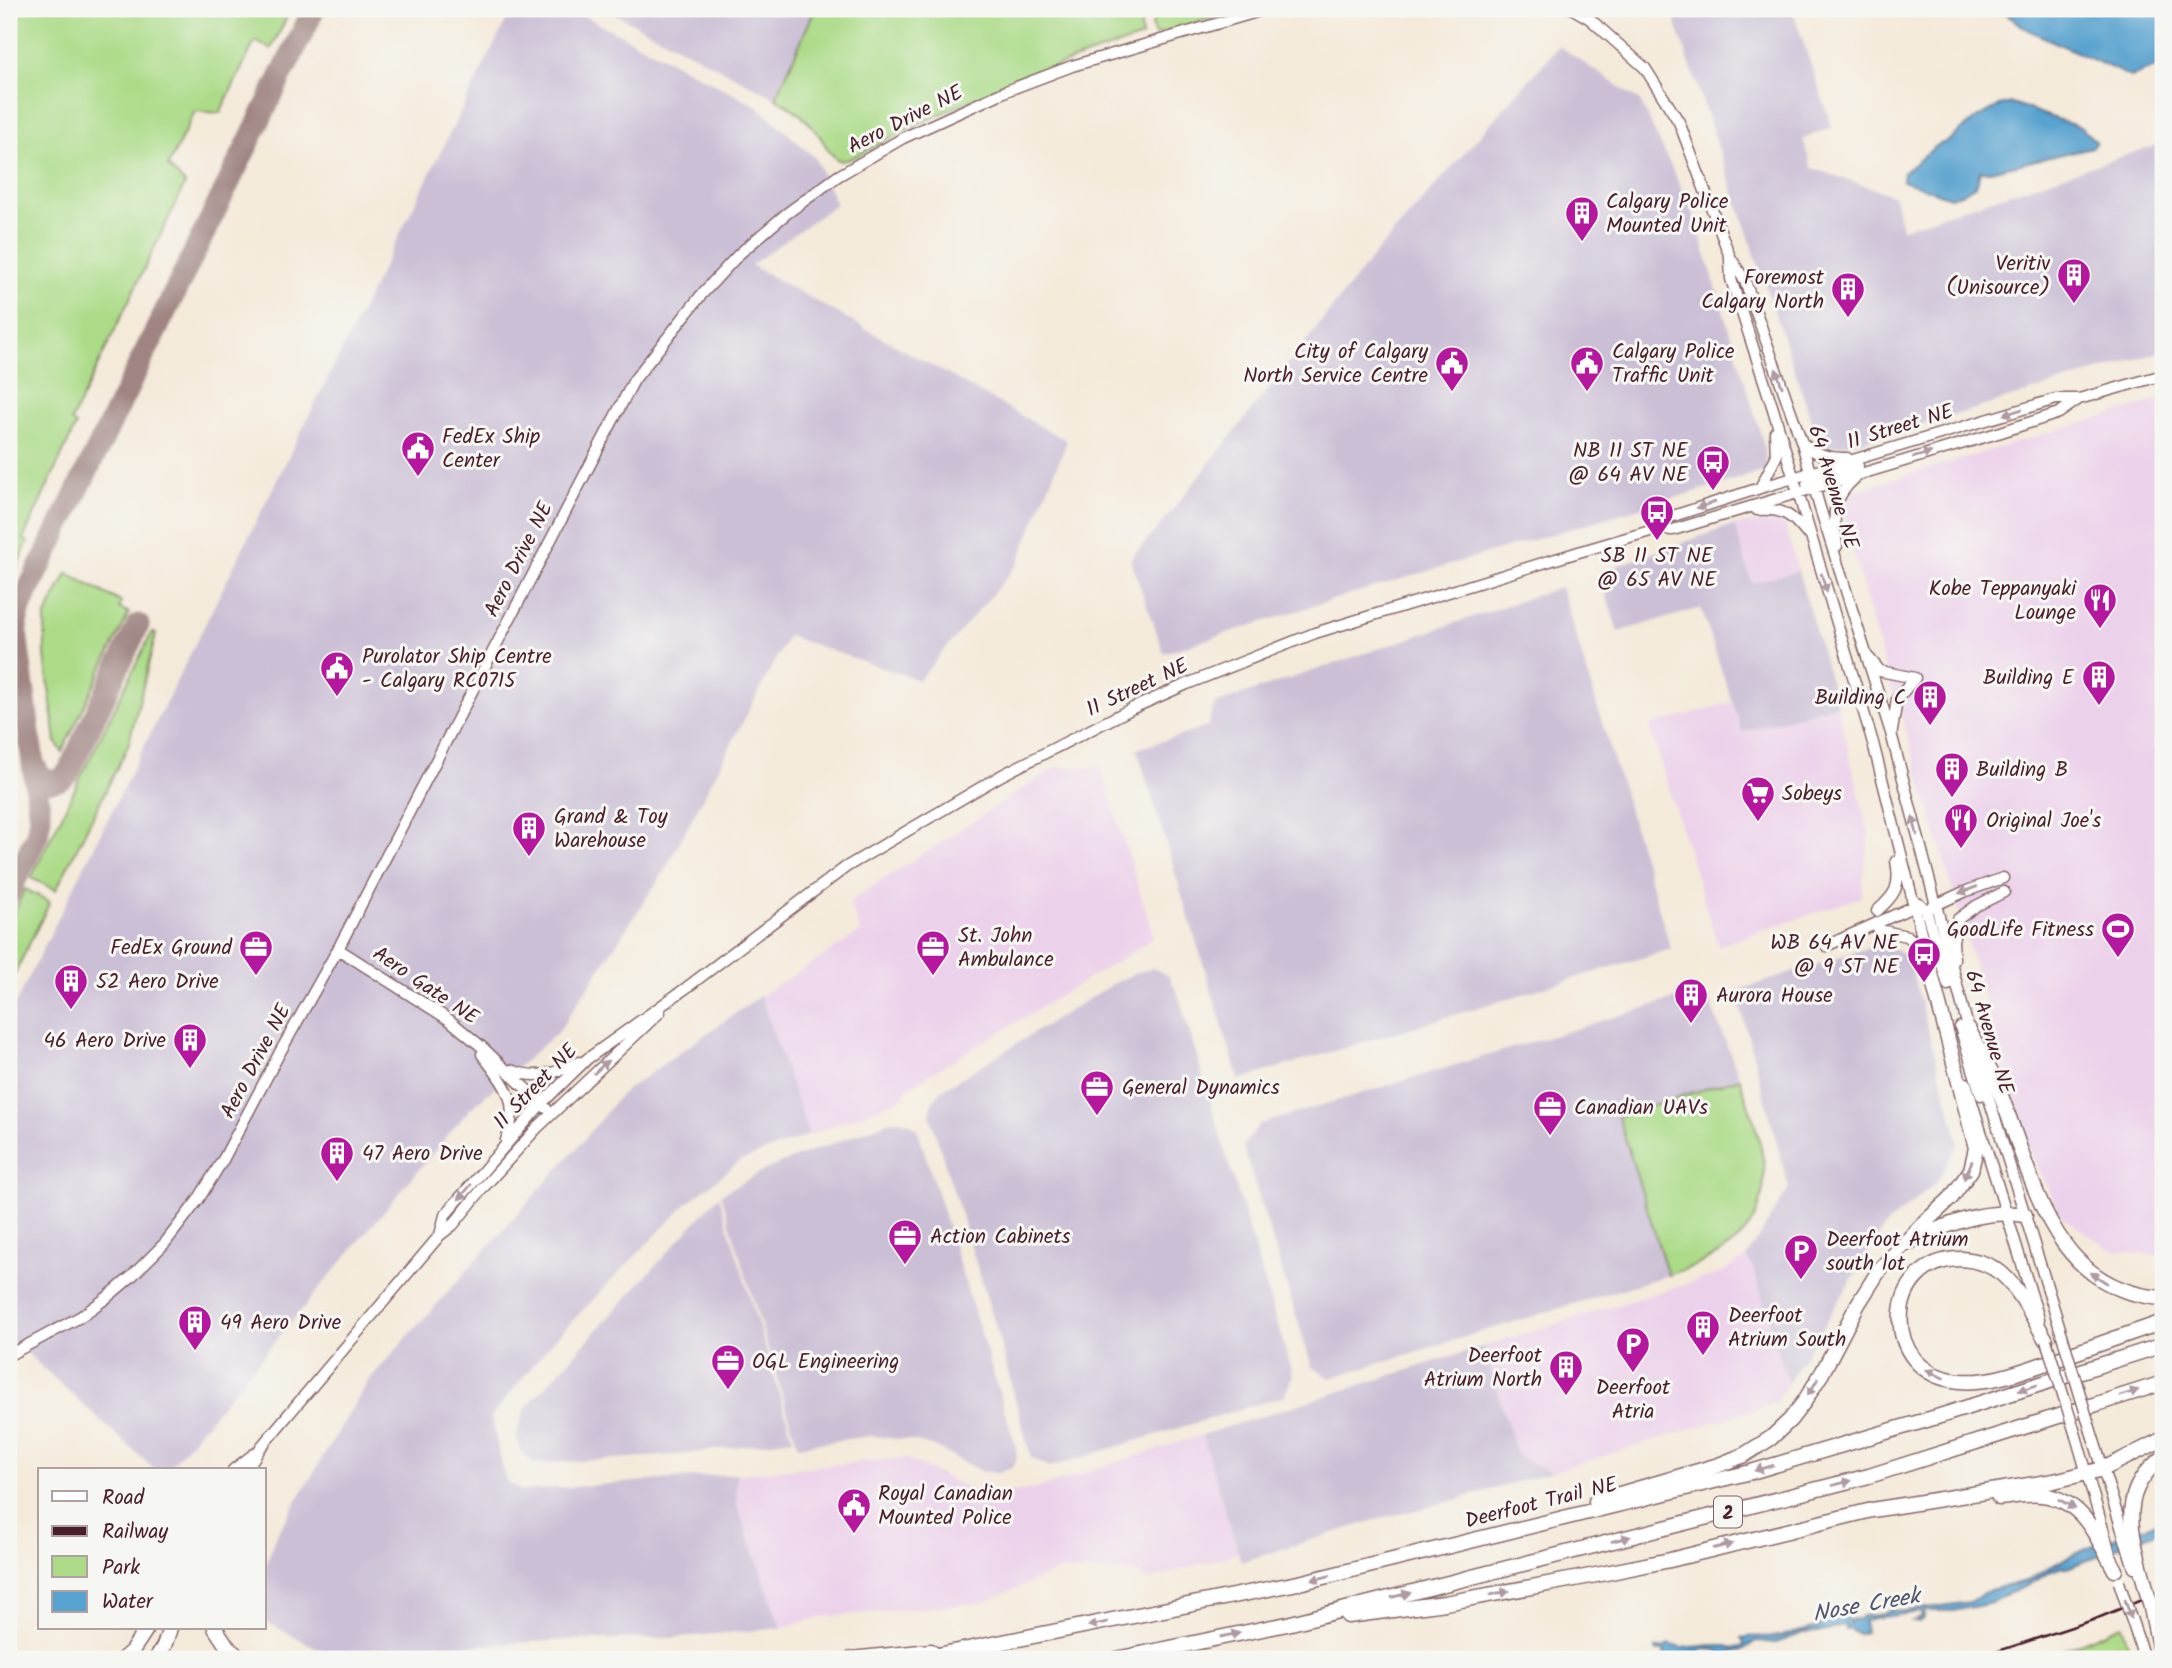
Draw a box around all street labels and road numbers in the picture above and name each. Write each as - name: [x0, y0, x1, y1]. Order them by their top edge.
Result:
- street label: Aero Drive NE: [842, 77, 970, 164]
- street label: 11 Street NE: [1843, 395, 1958, 459]
- street label: 64 Avenue NE: [1798, 421, 1867, 554]
- street label: Aero Drive NE: [476, 496, 563, 623]
- street label: 11 Street NE: [1081, 650, 1195, 727]
- street label: Aero Gate NE: [365, 938, 486, 1035]
- street label: 64 Avenue NE: [1955, 966, 2022, 1099]
- street label: Aero Drive NE: [212, 998, 301, 1125]
- street label: 11 Street NE: [486, 1036, 587, 1138]
- street label: Deerfoot Trail NE: [1462, 1468, 1622, 1538]
- road number: 2: [1714, 1496, 1742, 1528]

